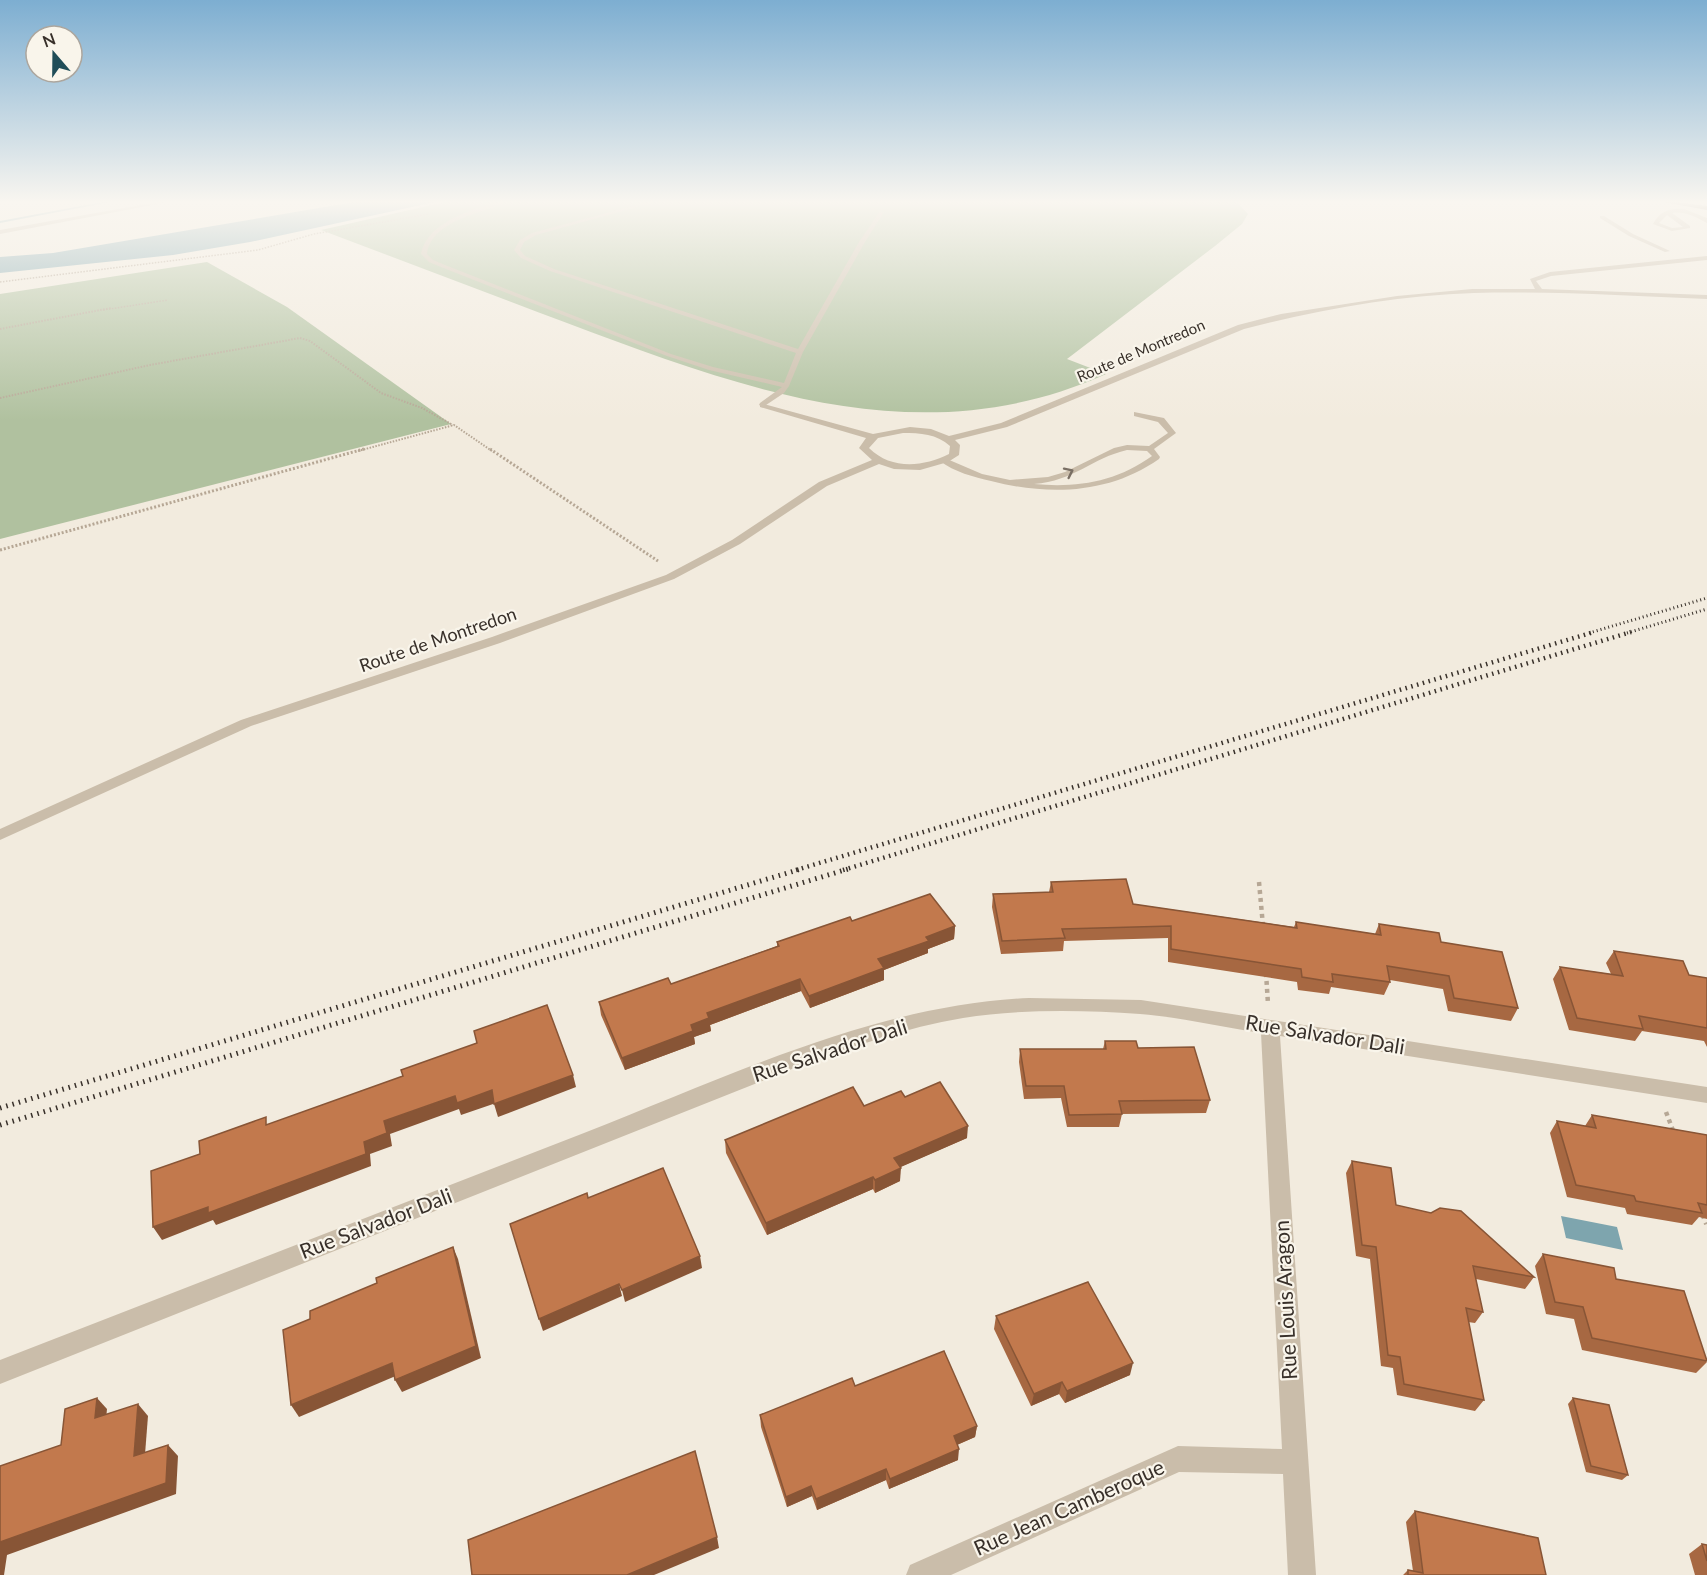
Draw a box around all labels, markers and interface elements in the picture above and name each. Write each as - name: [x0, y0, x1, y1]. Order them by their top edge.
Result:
- north arrow: [24, 24, 84, 84]
- text: N: [40, 28, 58, 50]
- street label: Route de Montredon: [1074, 315, 1207, 385]
- one-way arrow: [1063, 467, 1074, 479]
- street label: Route de Montredon: [356, 602, 519, 676]
- street label: Rue Salvador Dali: [1244, 1009, 1407, 1058]
- street label: Rue Salvador Dali: [749, 1013, 910, 1086]
- street label: Rue Salvador Dali: [296, 1182, 455, 1263]
- street label: Rue Louis Aragon: [1268, 1220, 1301, 1381]
- street label: Rue Jean Camberoque: [969, 1453, 1167, 1560]

